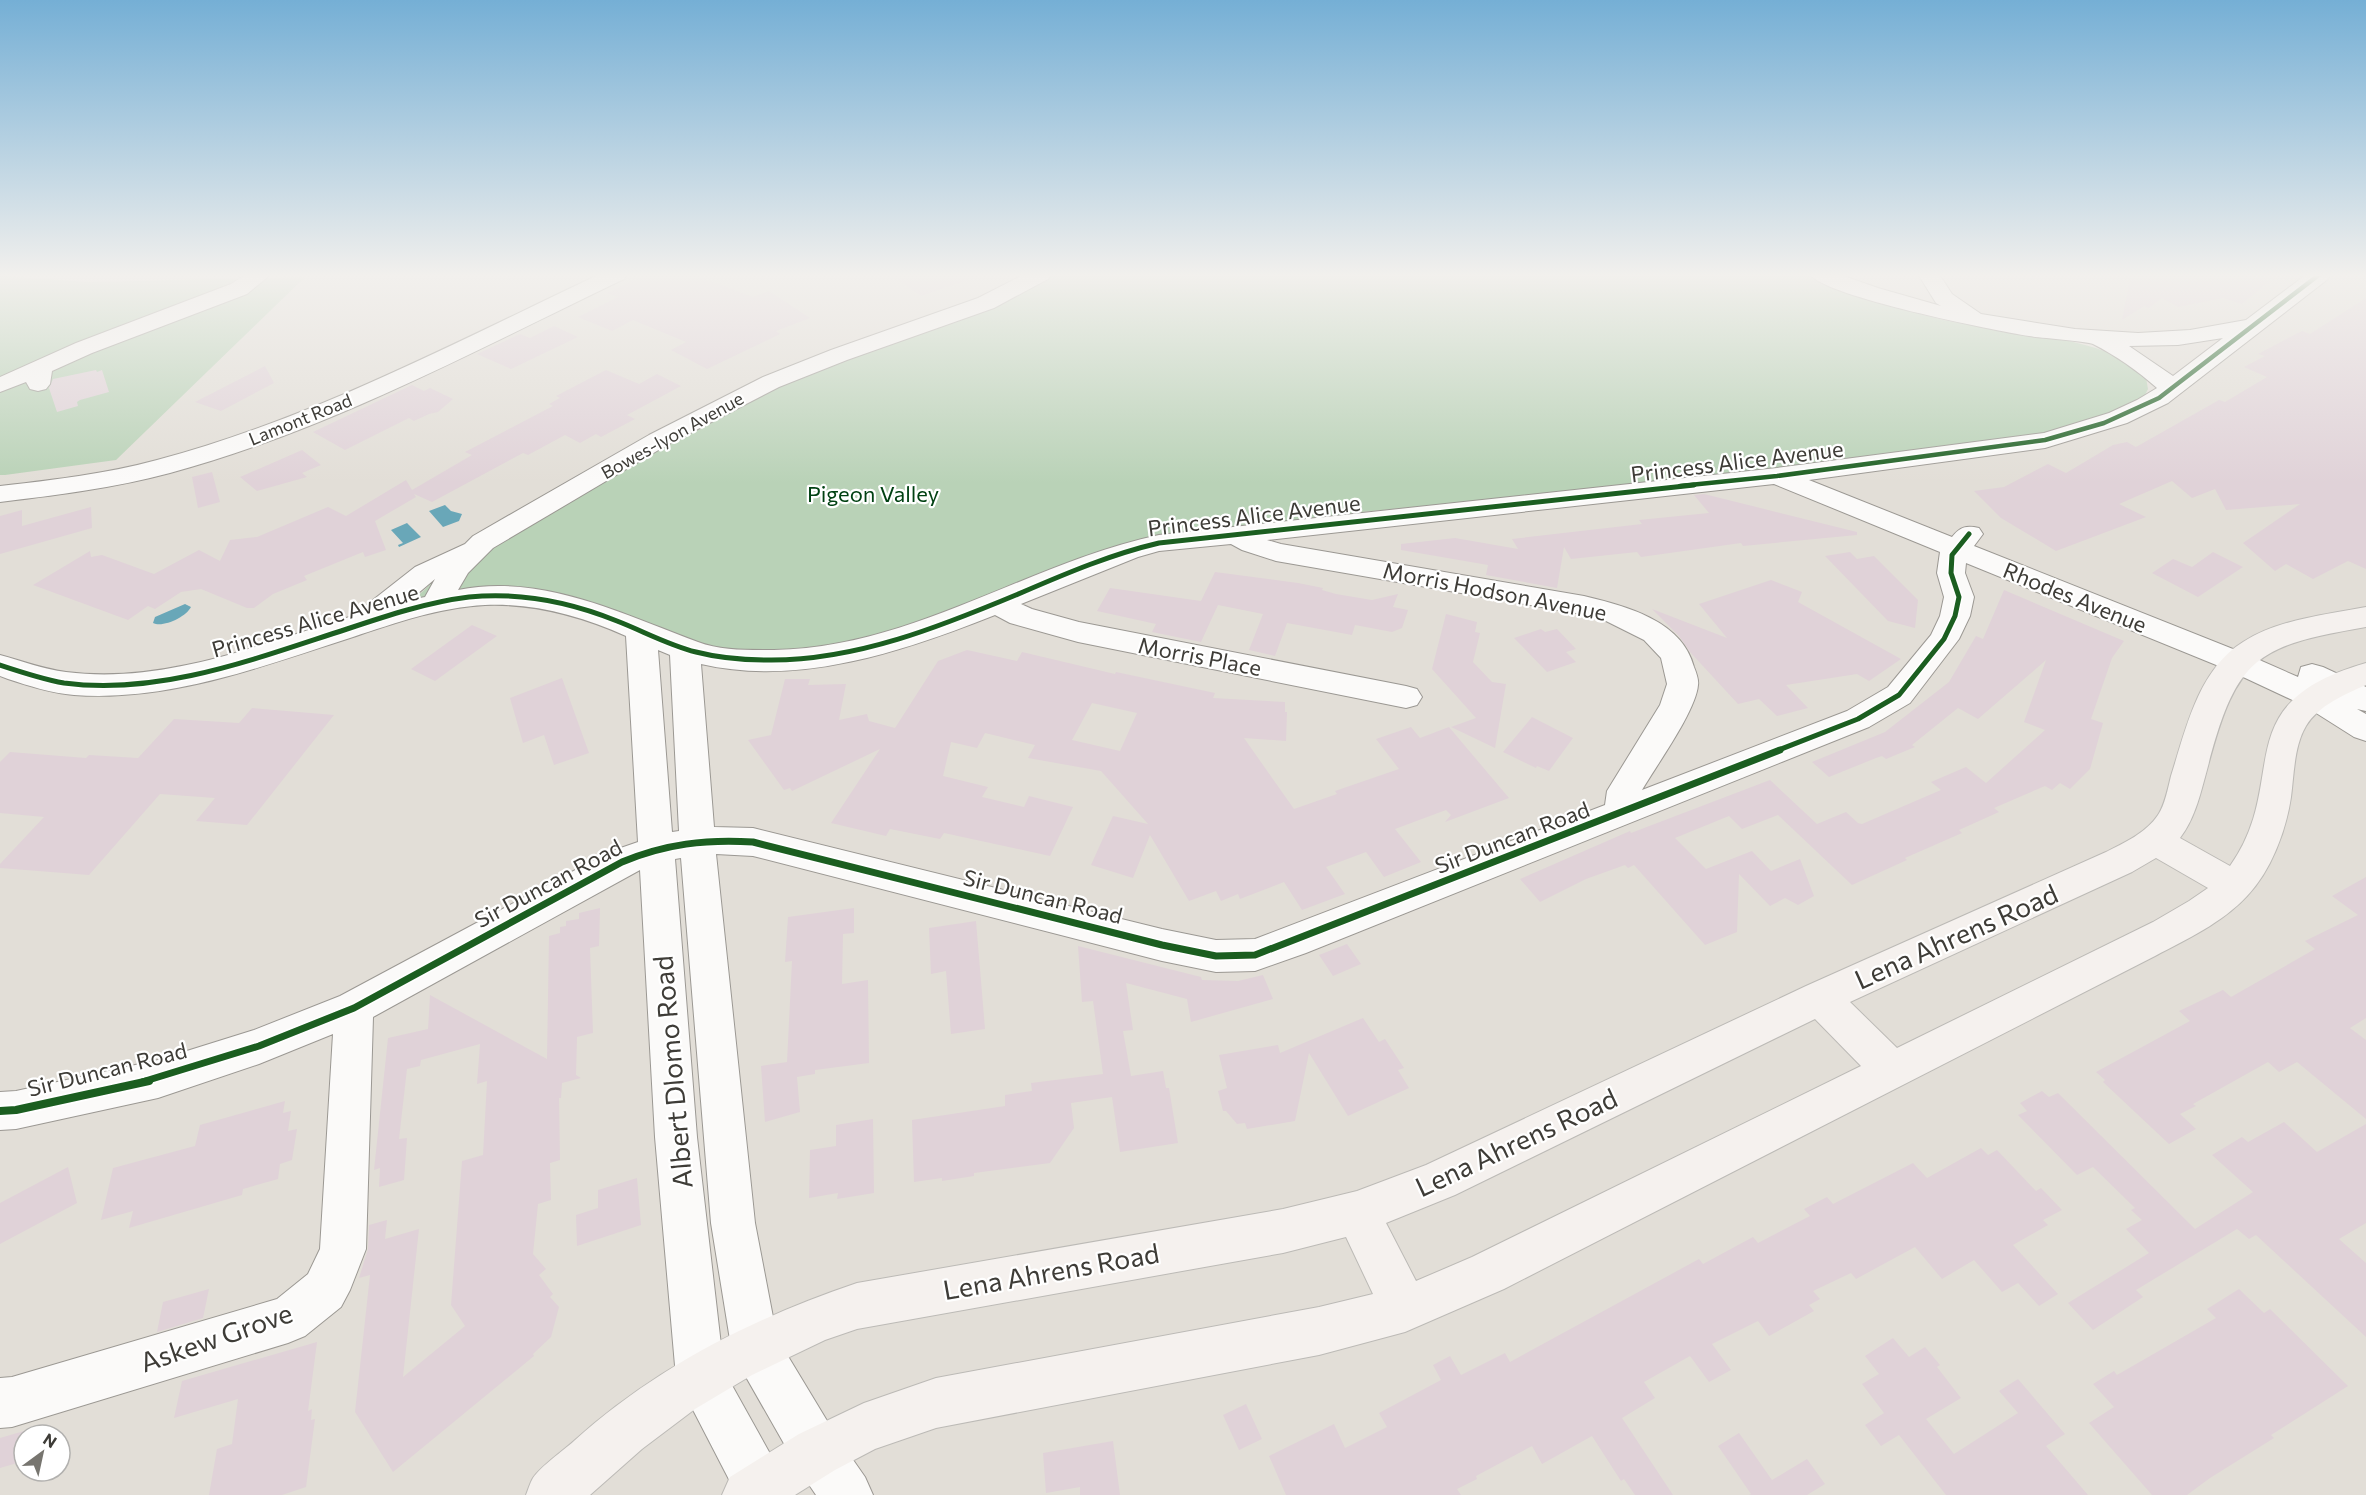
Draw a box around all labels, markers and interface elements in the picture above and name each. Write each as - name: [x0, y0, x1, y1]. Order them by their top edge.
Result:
- street label: Bowes-lyon Avenue: [597, 387, 747, 483]
- street label: Lamont Road: [245, 388, 355, 450]
- street label: Princess Alice Avenue: [1629, 435, 1845, 487]
- park label: Pigeon Valley: [807, 480, 939, 507]
- street label: Princess Alice Avenue: [1146, 489, 1362, 541]
- street label: Morris Hodson Avenue: [1381, 556, 1609, 626]
- street label: Rhodes Avenue: [1999, 556, 2151, 638]
- street label: Princess Alice Avenue: [208, 578, 422, 662]
- street label: Morris Place: [1136, 631, 1264, 681]
- street label: Sir Duncan Road: [1431, 795, 1593, 879]
- street label: Sir Duncan Road: [470, 833, 626, 933]
- street label: Sir Duncan Road: [961, 863, 1125, 929]
- street label: Lena Ahrens Road: [1849, 876, 2063, 996]
- street label: Albert Dlomo Road: [645, 954, 699, 1190]
- street label: Sir Duncan Road: [25, 1036, 189, 1102]
- street label: Lena Ahrens Road: [1410, 1081, 1622, 1203]
- street label: Lena Ahrens Road: [940, 1236, 1162, 1306]
- street label: Askew Grove: [135, 1296, 297, 1378]
- north arrow: [12, 1423, 72, 1483]
- text: N: [40, 1429, 61, 1451]

